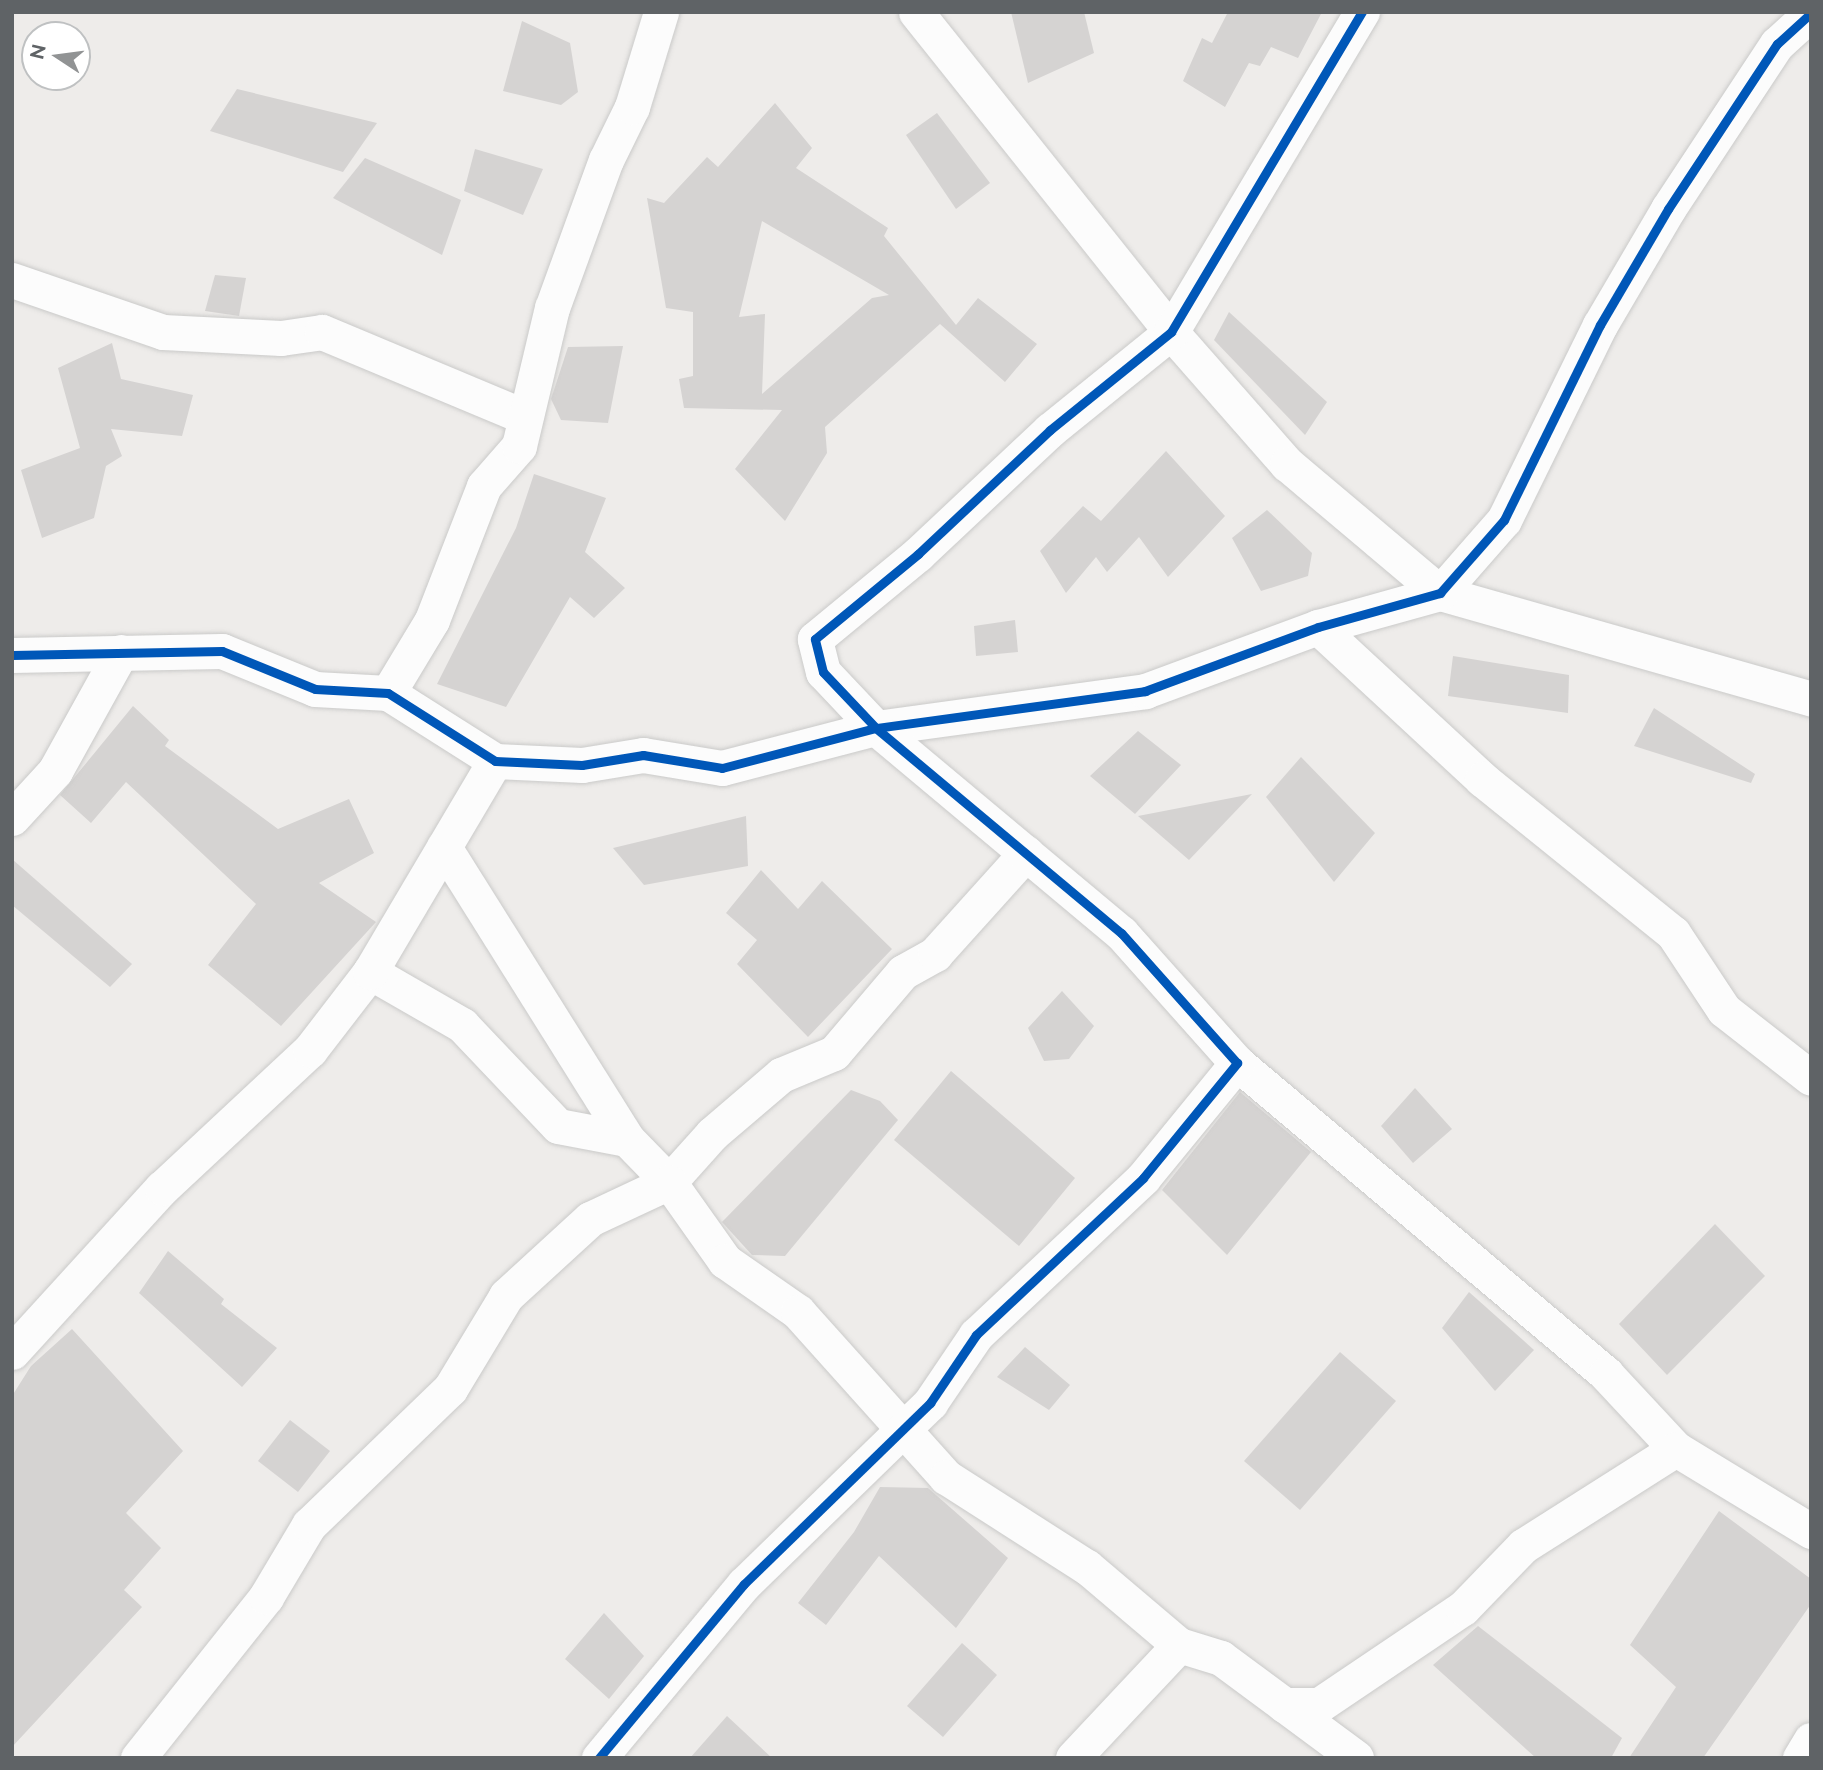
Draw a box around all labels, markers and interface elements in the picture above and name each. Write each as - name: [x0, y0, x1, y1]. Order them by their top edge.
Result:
- north arrow: [21, 21, 91, 91]
- text: N: [25, 42, 50, 61]

